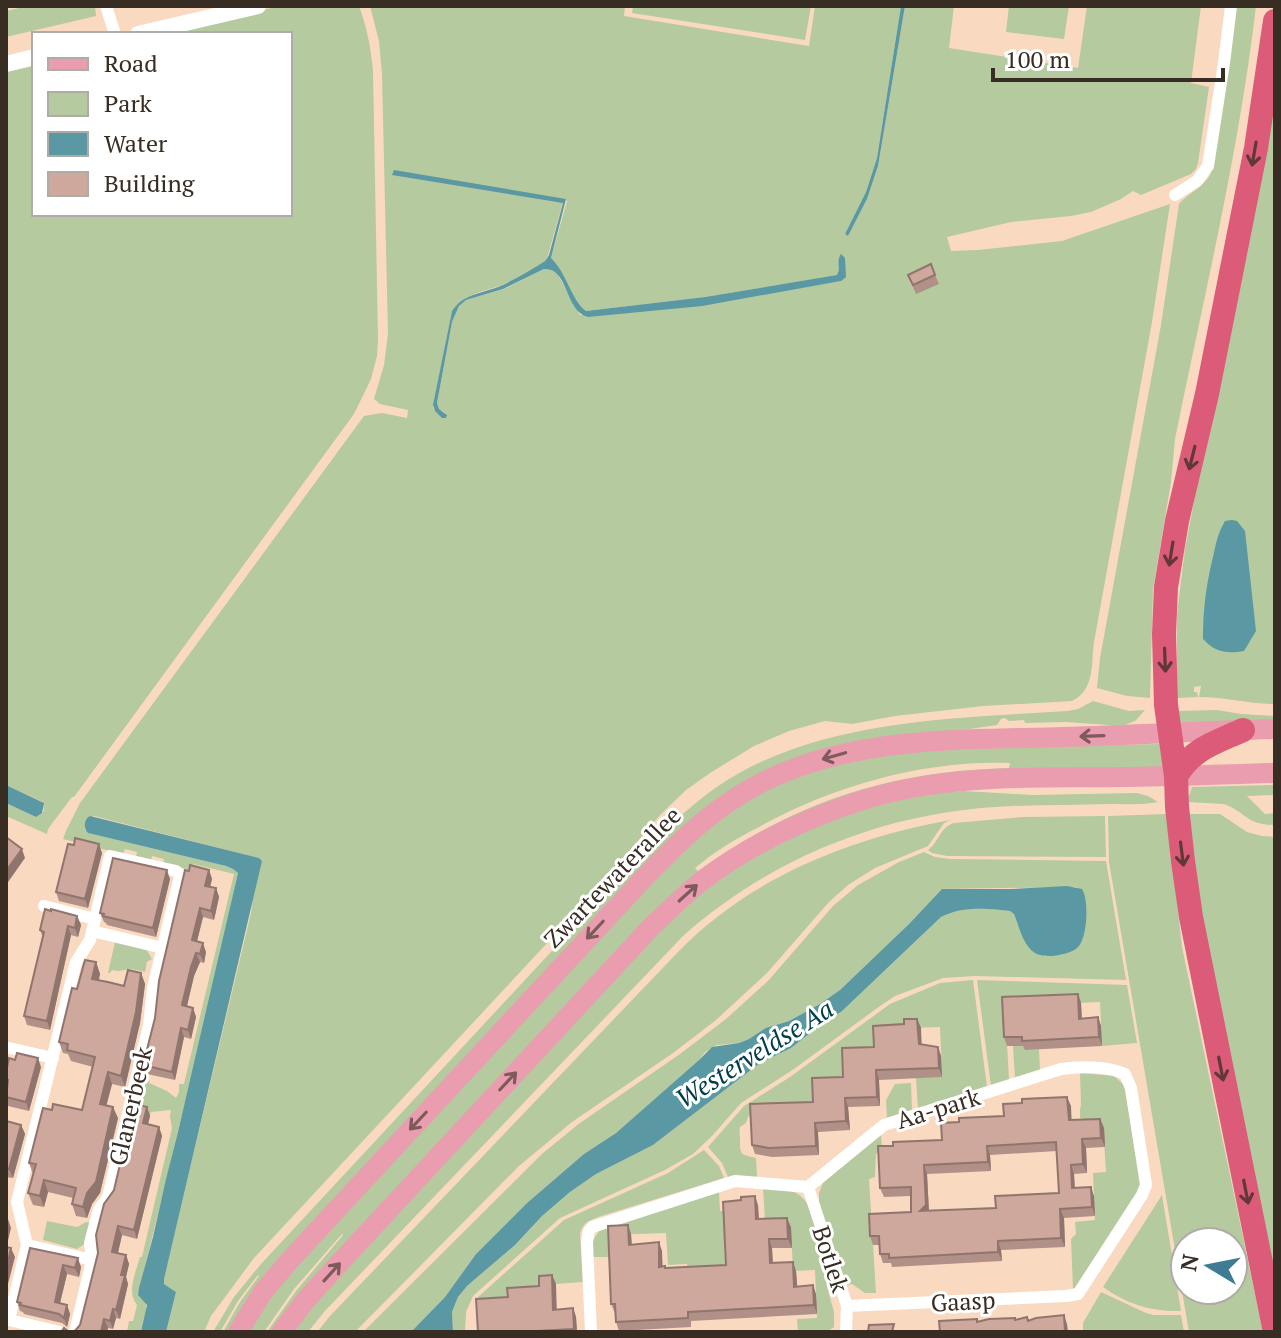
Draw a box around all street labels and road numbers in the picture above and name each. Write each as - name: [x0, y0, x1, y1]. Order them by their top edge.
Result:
- street label: Zwartewaterallee: [536, 800, 688, 954]
- street label: Glanerbeek: [101, 1043, 159, 1169]
- street label: Aa-park: [892, 1080, 984, 1136]
- street label: Botlek: [805, 1222, 857, 1297]
- street label: Gaasp: [930, 1283, 996, 1319]

